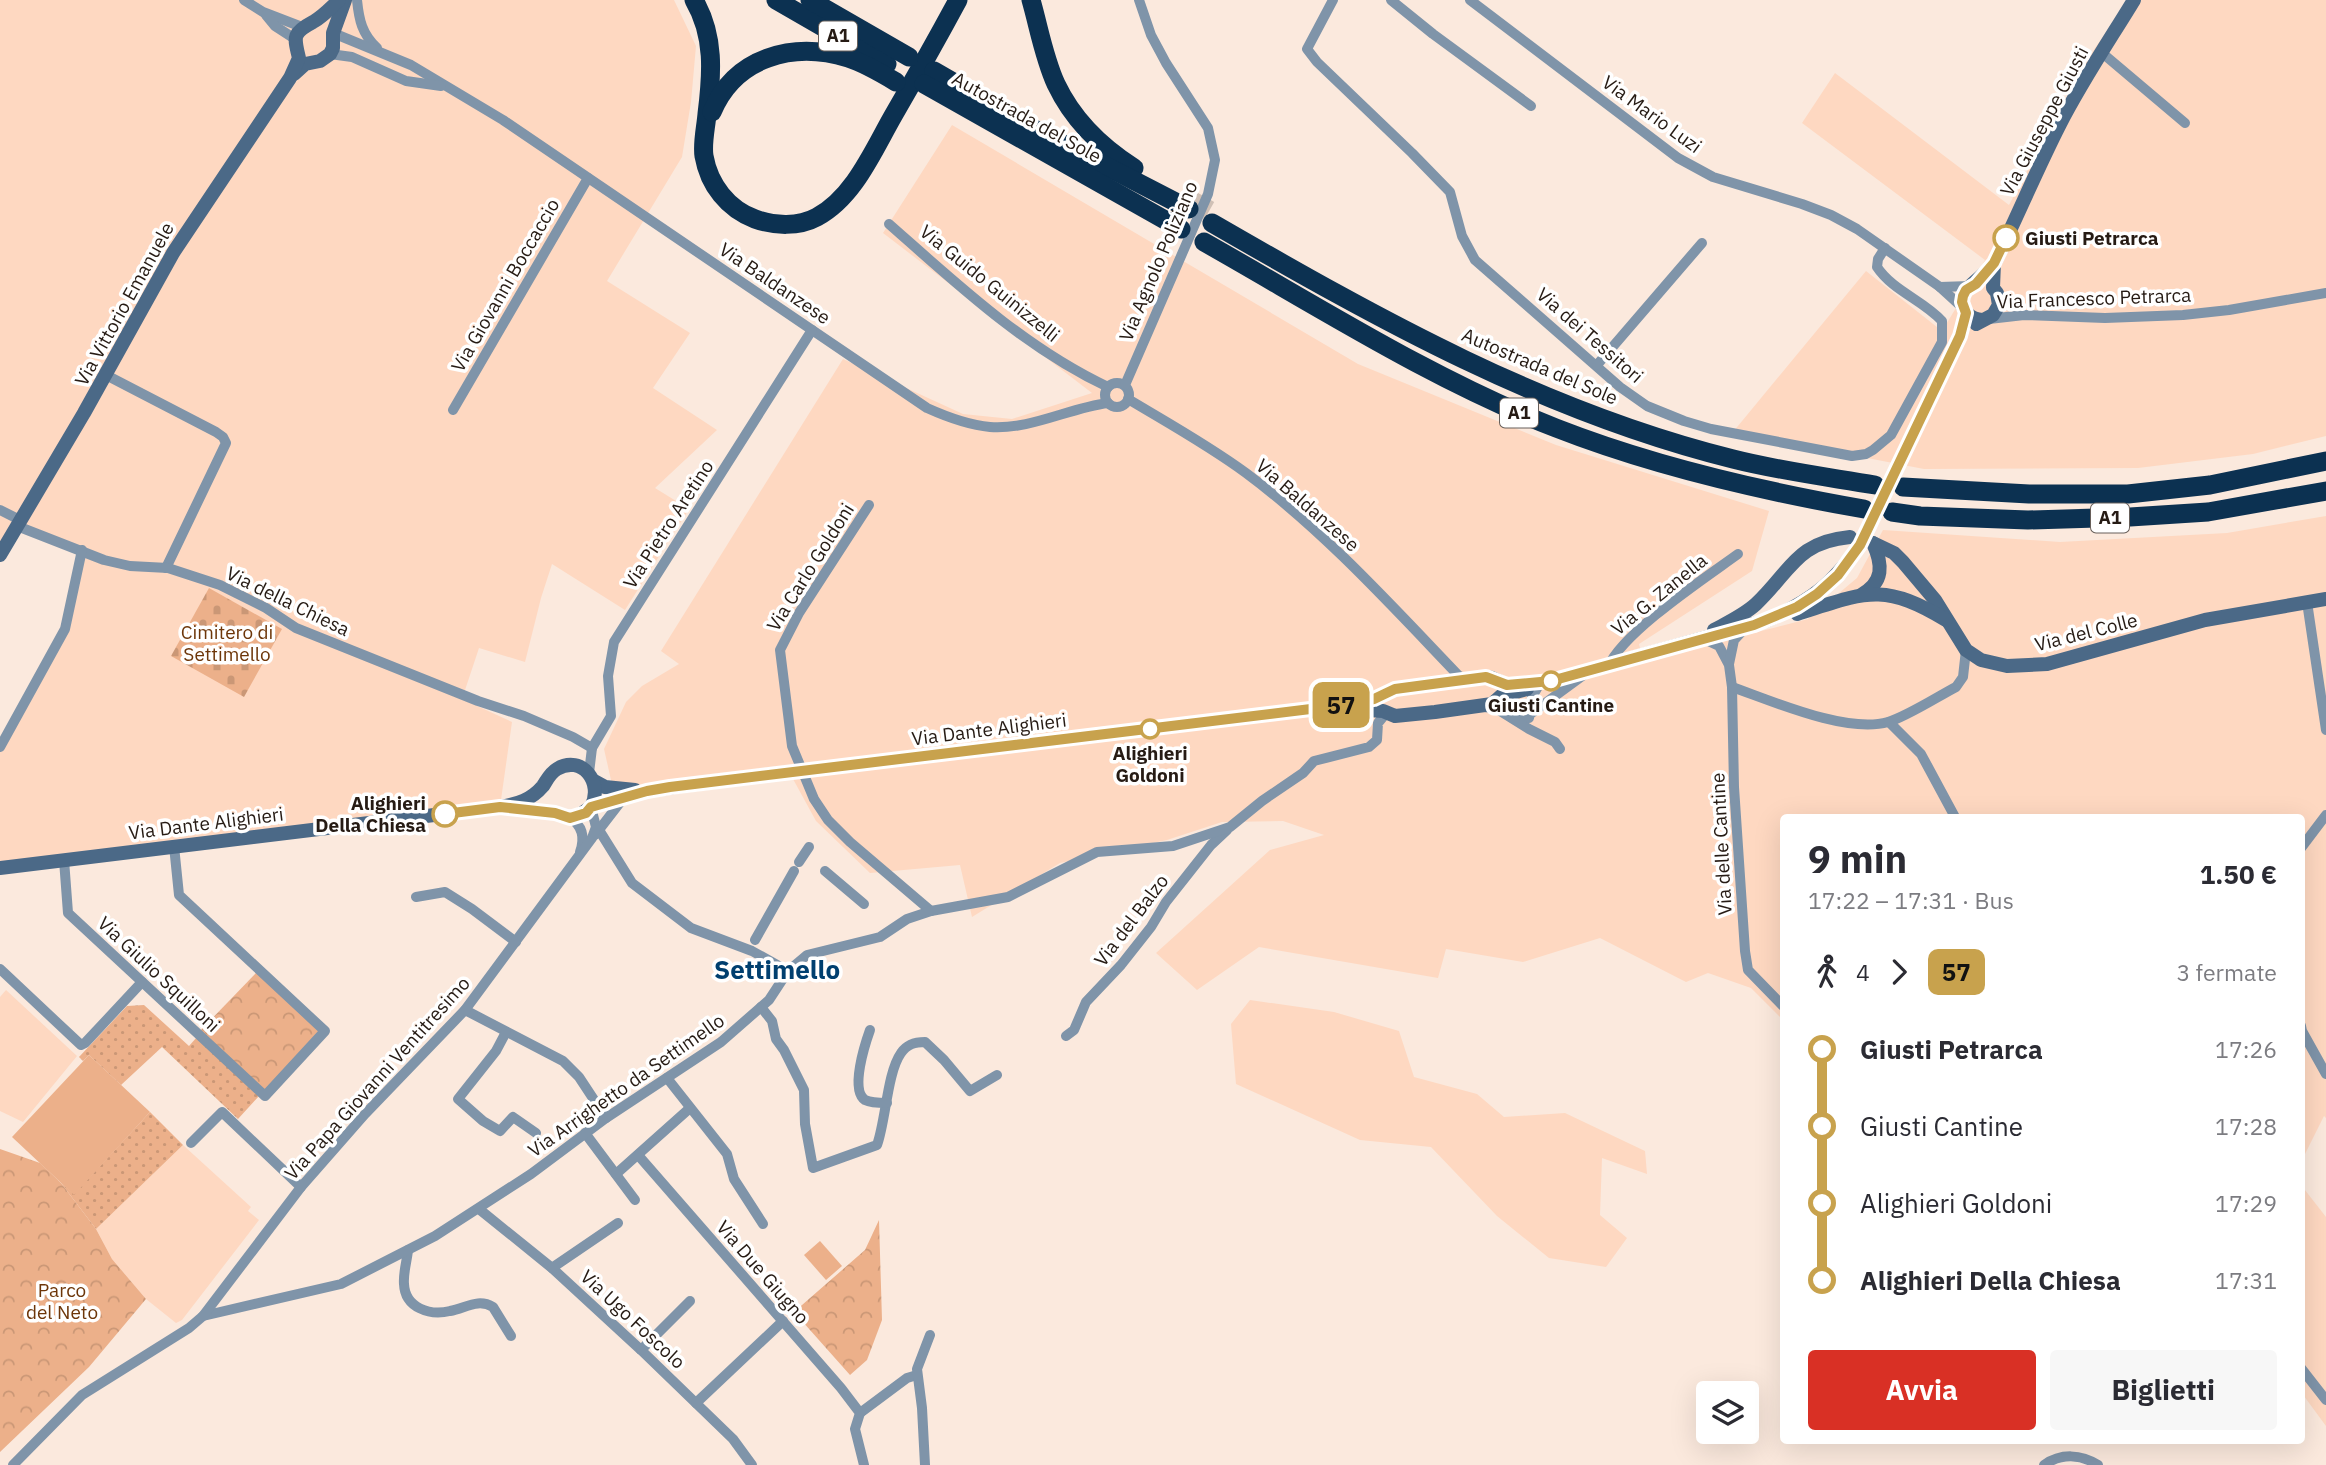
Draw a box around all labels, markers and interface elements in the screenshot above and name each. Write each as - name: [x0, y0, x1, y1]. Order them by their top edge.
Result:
- road number: A1: [819, 22, 857, 51]
- street label: Via Giuseppe Giusti: [1995, 42, 2093, 200]
- street label: Autostrada del Sole: [948, 66, 1106, 168]
- street label: Via Mario Luzi: [1598, 70, 1706, 158]
- street label: Via Agnolo Poliziano: [1113, 177, 1203, 345]
- street label: Via Giovanni Boccaccio: [446, 194, 564, 376]
- street label: Via Vittorio Emanuele: [69, 218, 179, 390]
- street label: Via Guido Guinizzelli: [915, 219, 1065, 347]
- marker: Giusti Petrarca: [1993, 225, 2019, 251]
- place label: Giusti Petrarca: [2025, 226, 2159, 250]
- street label: Via Baldanzese: [715, 237, 835, 329]
- street label: Via dei Tessitori: [1532, 282, 1648, 388]
- street label: Via Francesco Petrarca: [1996, 283, 2192, 313]
- street label: Autostrada del Sole: [1458, 322, 1622, 410]
- road number: A1: [1500, 398, 1538, 428]
- street label: Via Baldanzese: [1251, 454, 1365, 556]
- street label: Via Pietro Aretino: [617, 455, 719, 593]
- street label: Via Carlo Goldoni: [761, 499, 859, 635]
- road number: A1: [2091, 504, 2129, 532]
- street label: Via G. Zanella: [1606, 548, 1712, 640]
- street label: Via della Chiesa: [222, 561, 354, 641]
- street label: Via del Colle: [2032, 608, 2140, 656]
- park label: Cimitero di Settimello: [181, 620, 273, 666]
- marker: Giusti Cantine: [1541, 671, 1561, 691]
- line badge: 57: [1310, 682, 1372, 728]
- text: 57: [1327, 689, 1355, 721]
- place label: Giusti Cantine: [1488, 693, 1614, 717]
- street label: Via Dante Alighieri: [910, 708, 1068, 750]
- marker: Alighieri Goldoni: [1140, 719, 1160, 739]
- place label: Alighieri Goldoni: [1112, 741, 1188, 787]
- street label: Via delle Cantine: [1705, 772, 1737, 916]
- place label: Alighieri Della Chiesa: [315, 791, 426, 837]
- marker: Alighieri Della Chiesa: [432, 801, 458, 827]
- street label: Via Dante Alighieri: [127, 802, 285, 844]
- text: 9 min: [1808, 834, 1907, 883]
- text: 1.50 €: [2200, 857, 2277, 891]
- street label: Via del Balzo: [1089, 869, 1173, 971]
- text: 17:22 – 17:31 · Bus: [1808, 885, 2014, 915]
- street label: Via Giulio Squilloni: [93, 911, 225, 1037]
- district label: Settimello: [714, 952, 840, 986]
- icon: walk: [1808, 953, 1846, 991]
- icon: forward: [1880, 953, 1918, 991]
- text: 57: [1942, 956, 1971, 988]
- text: 4: [1856, 957, 1870, 987]
- text: 3 fermate: [2176, 957, 2277, 987]
- street label: Via Papa Giovanni Ventitresimo: [279, 971, 475, 1185]
- street label: Via Arrighetto da Settimello: [523, 1008, 729, 1162]
- text: Giusti Petrarca: [1860, 1032, 2043, 1066]
- text: 17:26: [2215, 1034, 2277, 1064]
- text: Giusti Cantine: [1860, 1109, 2023, 1143]
- text: 17:28: [2215, 1111, 2277, 1141]
- text: Alighieri Goldoni: [1860, 1186, 2052, 1220]
- text: 17:29: [2215, 1188, 2277, 1218]
- street label: Via Due Giugno: [711, 1215, 815, 1329]
- text: Alighieri Della Chiesa: [1860, 1263, 2121, 1297]
- street label: Via Ugo Foscolo: [576, 1264, 690, 1374]
- text: 17:31: [2215, 1265, 2277, 1295]
- park label: Parco del Neto: [26, 1278, 98, 1324]
- button: Avvia: [1808, 1350, 2036, 1430]
- button: Biglietti: [2050, 1350, 2277, 1430]
- map controls: [1696, 1381, 1759, 1444]
- button: layers: [1696, 1381, 1759, 1444]

